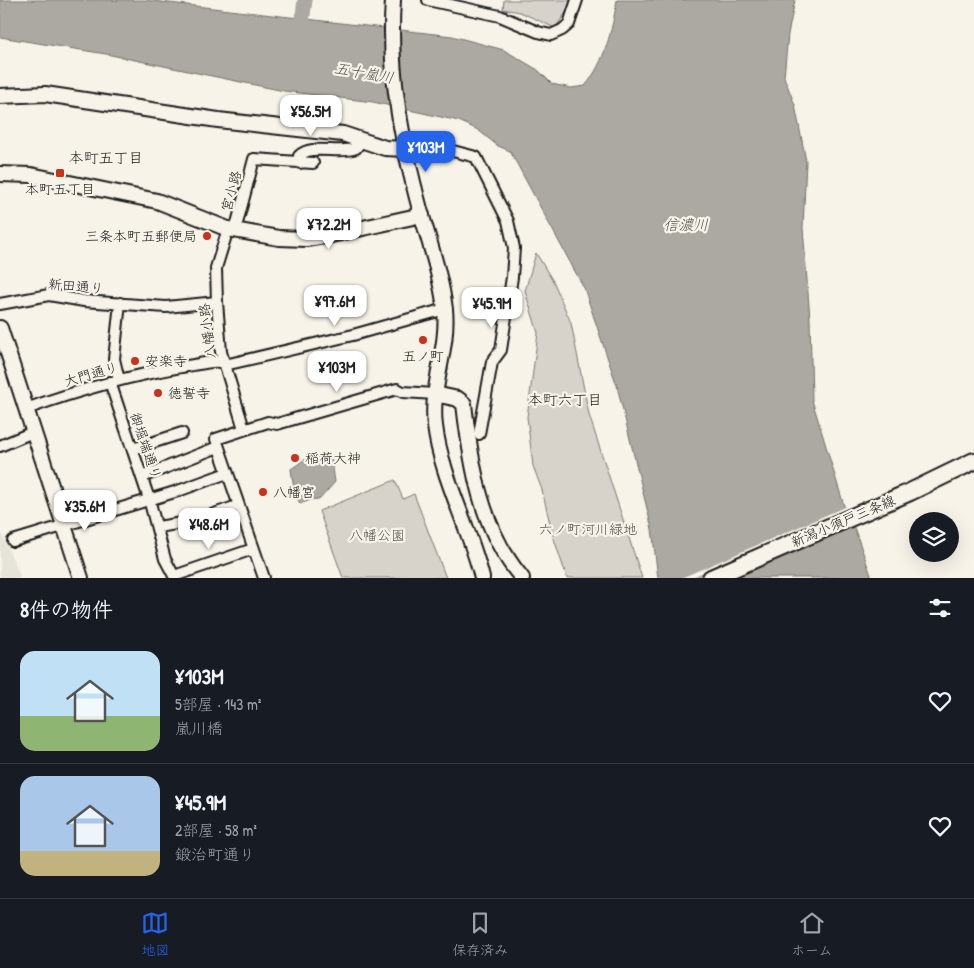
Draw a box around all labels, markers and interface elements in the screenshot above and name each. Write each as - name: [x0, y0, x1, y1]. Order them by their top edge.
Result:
- water label: 五十嵐川: [333, 57, 395, 88]
- pin: ¥56.5M: [270, 94, 352, 137]
- text: ¥56.5M: [291, 100, 331, 122]
- pin: ¥103M: [391, 130, 461, 173]
- text: ¥103M: [407, 136, 445, 158]
- district label: 本町五丁目: [68, 147, 144, 168]
- marker: 本町五丁目: [54, 167, 66, 179]
- street label: 宮小路: [216, 168, 245, 214]
- place label: 本町五丁目: [25, 179, 95, 198]
- pin: ¥72.2M: [288, 208, 370, 250]
- text: ¥72.2M: [307, 213, 351, 235]
- water label: 信濃川: [663, 214, 709, 235]
- place label: 三条本町五郵便局: [85, 226, 197, 245]
- marker: 三条本町五郵便局: [201, 230, 213, 242]
- street label: 新田通り: [47, 274, 105, 297]
- pin: ¥97.6M: [294, 284, 376, 327]
- pin: ¥45.9M: [451, 286, 533, 329]
- text: ¥97.6M: [315, 290, 355, 312]
- text: ¥45.9M: [472, 292, 512, 314]
- street label: 八幡小路: [194, 302, 219, 360]
- marker: 五ノ町: [417, 334, 429, 346]
- place label: 五ノ町: [402, 346, 444, 365]
- pin: ¥103M: [302, 350, 372, 393]
- place label: 安楽寺: [145, 351, 187, 370]
- marker: 安楽寺: [129, 355, 141, 367]
- text: ¥103M: [318, 356, 356, 378]
- street label: 大門通り: [61, 357, 120, 390]
- place label: 徳誓寺: [168, 383, 210, 402]
- marker: 徳誓寺: [152, 387, 164, 399]
- district label: 本町六丁目: [527, 389, 603, 410]
- street label: 御堀端通り: [126, 410, 167, 482]
- place label: 稲荷大神: [305, 448, 361, 467]
- marker: 稲荷大神: [289, 452, 301, 464]
- place label: 八幡宮: [273, 482, 315, 501]
- marker: 八幡宮: [257, 486, 269, 498]
- pin: ¥35.6M: [44, 490, 126, 532]
- street label: 新潟小須戸三条線: [788, 490, 898, 551]
- text: ¥35.6M: [65, 495, 105, 517]
- pin: ¥48.6M: [168, 508, 250, 550]
- map controls: [909, 512, 959, 562]
- button: layers: [909, 512, 959, 562]
- text: ¥48.6M: [189, 513, 229, 535]
- park label: 六ノ町河川緑地: [539, 519, 637, 538]
- park label: 八幡公園: [349, 525, 405, 544]
- icon: filters: [926, 594, 954, 622]
- text: 8件の物件: [20, 595, 113, 624]
- text: ¥103M: [175, 662, 224, 691]
- icon: home: [60, 671, 120, 731]
- icon: heart: [926, 687, 954, 715]
- text: 5部屋 · 143 m²: [175, 693, 262, 715]
- text: 嵐川橋: [175, 717, 223, 739]
- text: ¥45.9M: [175, 788, 226, 817]
- icon: home: [60, 796, 120, 856]
- icon: heart: [926, 812, 954, 840]
- text: 2部屋 · 58 m²: [175, 819, 257, 841]
- text: 鍛治町通り: [175, 843, 255, 865]
- tab: 地図: [141, 909, 169, 959]
- tab: 保存済み: [452, 909, 508, 959]
- tab: ホーム: [791, 909, 833, 959]

